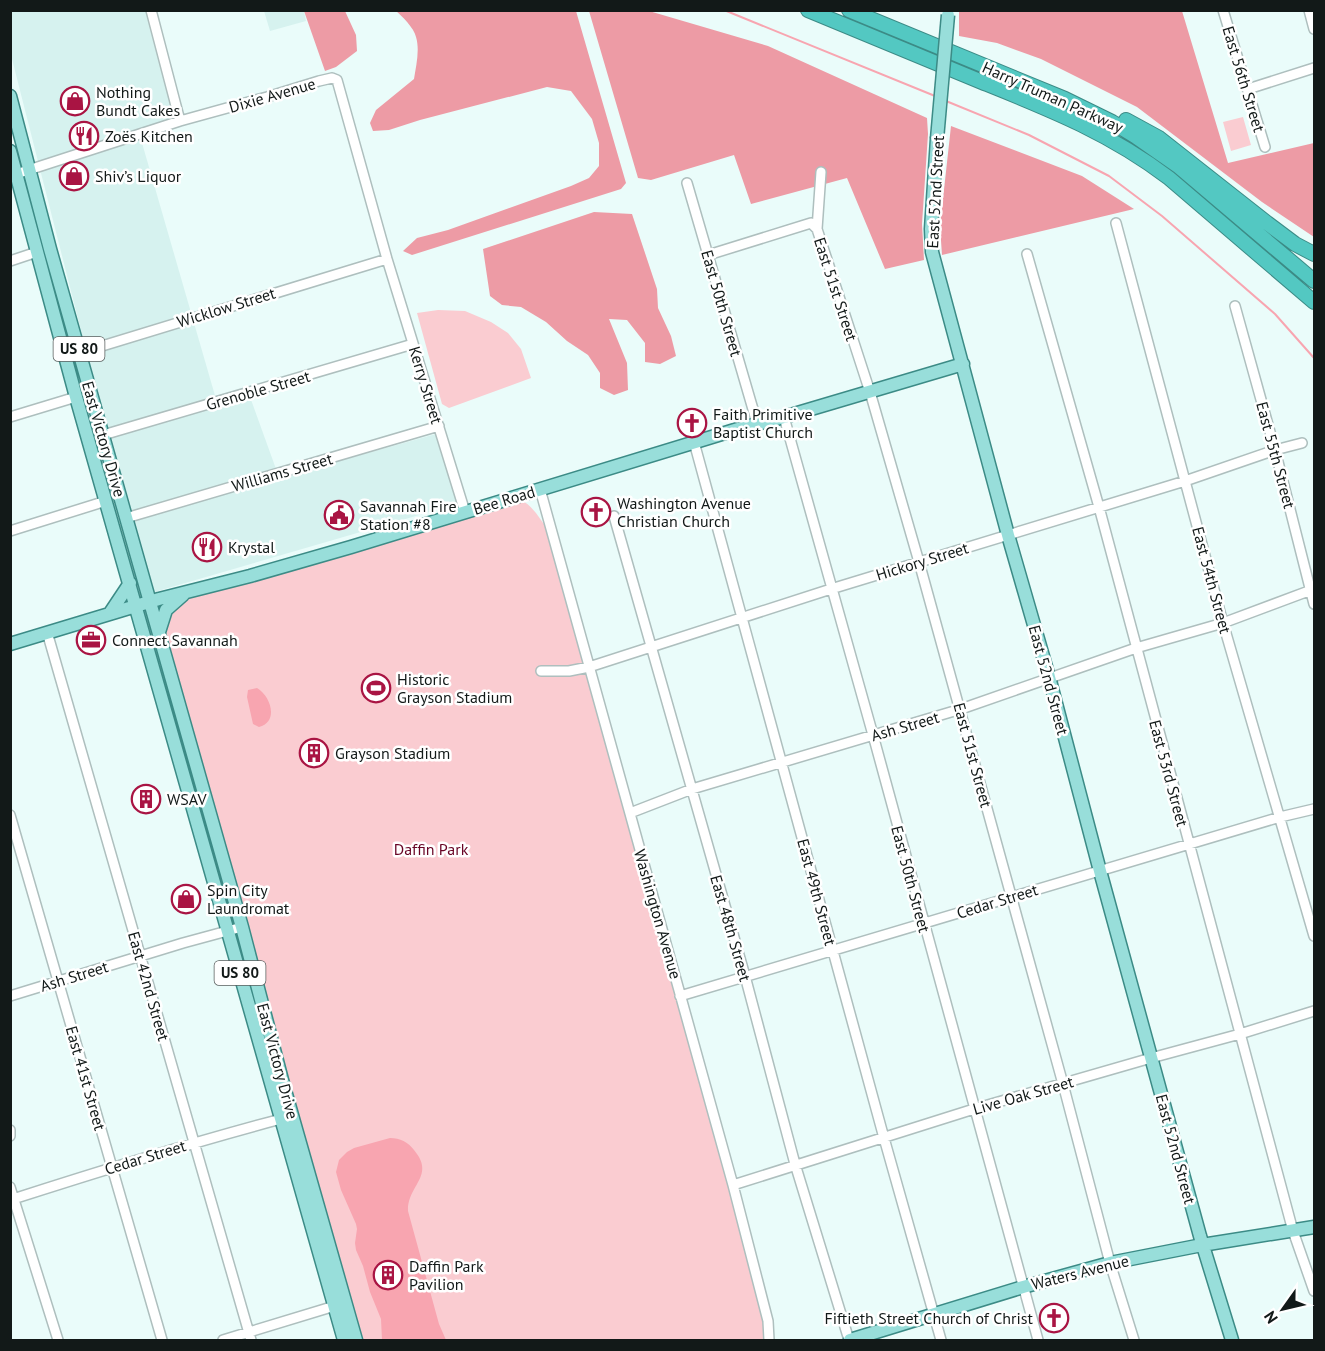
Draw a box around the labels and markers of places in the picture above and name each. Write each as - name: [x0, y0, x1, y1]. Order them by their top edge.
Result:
- place label: Nothing Bundt Cakes: [96, 82, 180, 120]
- shop icon: Nothing Bundt Cakes: [59, 85, 91, 117]
- restaurant icon: Zoës Kitchen: [68, 120, 100, 152]
- place label: Zoës Kitchen: [105, 126, 193, 146]
- shop icon: Shiv’s Liquor: [58, 160, 90, 192]
- place label: Shiv’s Liquor: [95, 166, 182, 186]
- place label: Faith Primitive Baptist Church: [713, 404, 813, 442]
- church icon: Faith Primitive Baptist Church: [676, 407, 708, 439]
- place label: Washington Avenue Christian Church: [617, 493, 751, 531]
- place label: Savannah Fire Station #8: [360, 496, 457, 534]
- church icon: Washington Avenue Christian Church: [580, 496, 612, 528]
- public building icon: Savannah Fire Station #8: [323, 499, 355, 531]
- restaurant icon: Krystal: [191, 531, 223, 563]
- place label: Krystal: [228, 537, 275, 557]
- office icon: Connect Savannah: [75, 624, 107, 656]
- place label: Connect Savannah: [112, 630, 238, 650]
- place label: Historic Grayson Stadium: [397, 669, 512, 707]
- sports icon: Historic Grayson Stadium: [360, 672, 392, 704]
- building icon: Grayson Stadium: [298, 737, 330, 769]
- place label: Grayson Stadium: [335, 743, 450, 763]
- building icon: WSAV: [130, 783, 162, 815]
- place label: WSAV: [167, 789, 207, 809]
- place label: Spin City Laundromat: [207, 880, 290, 918]
- shop icon: Spin City Laundromat: [170, 883, 202, 915]
- place label: Daffin Park Pavilion: [409, 1256, 484, 1294]
- building icon: Daffin Park Pavilion: [372, 1259, 404, 1291]
- church icon: Fiftieth Street Church of Christ: [1038, 1302, 1070, 1334]
- place label: Fiftieth Street Church of Christ: [824, 1308, 1034, 1328]

